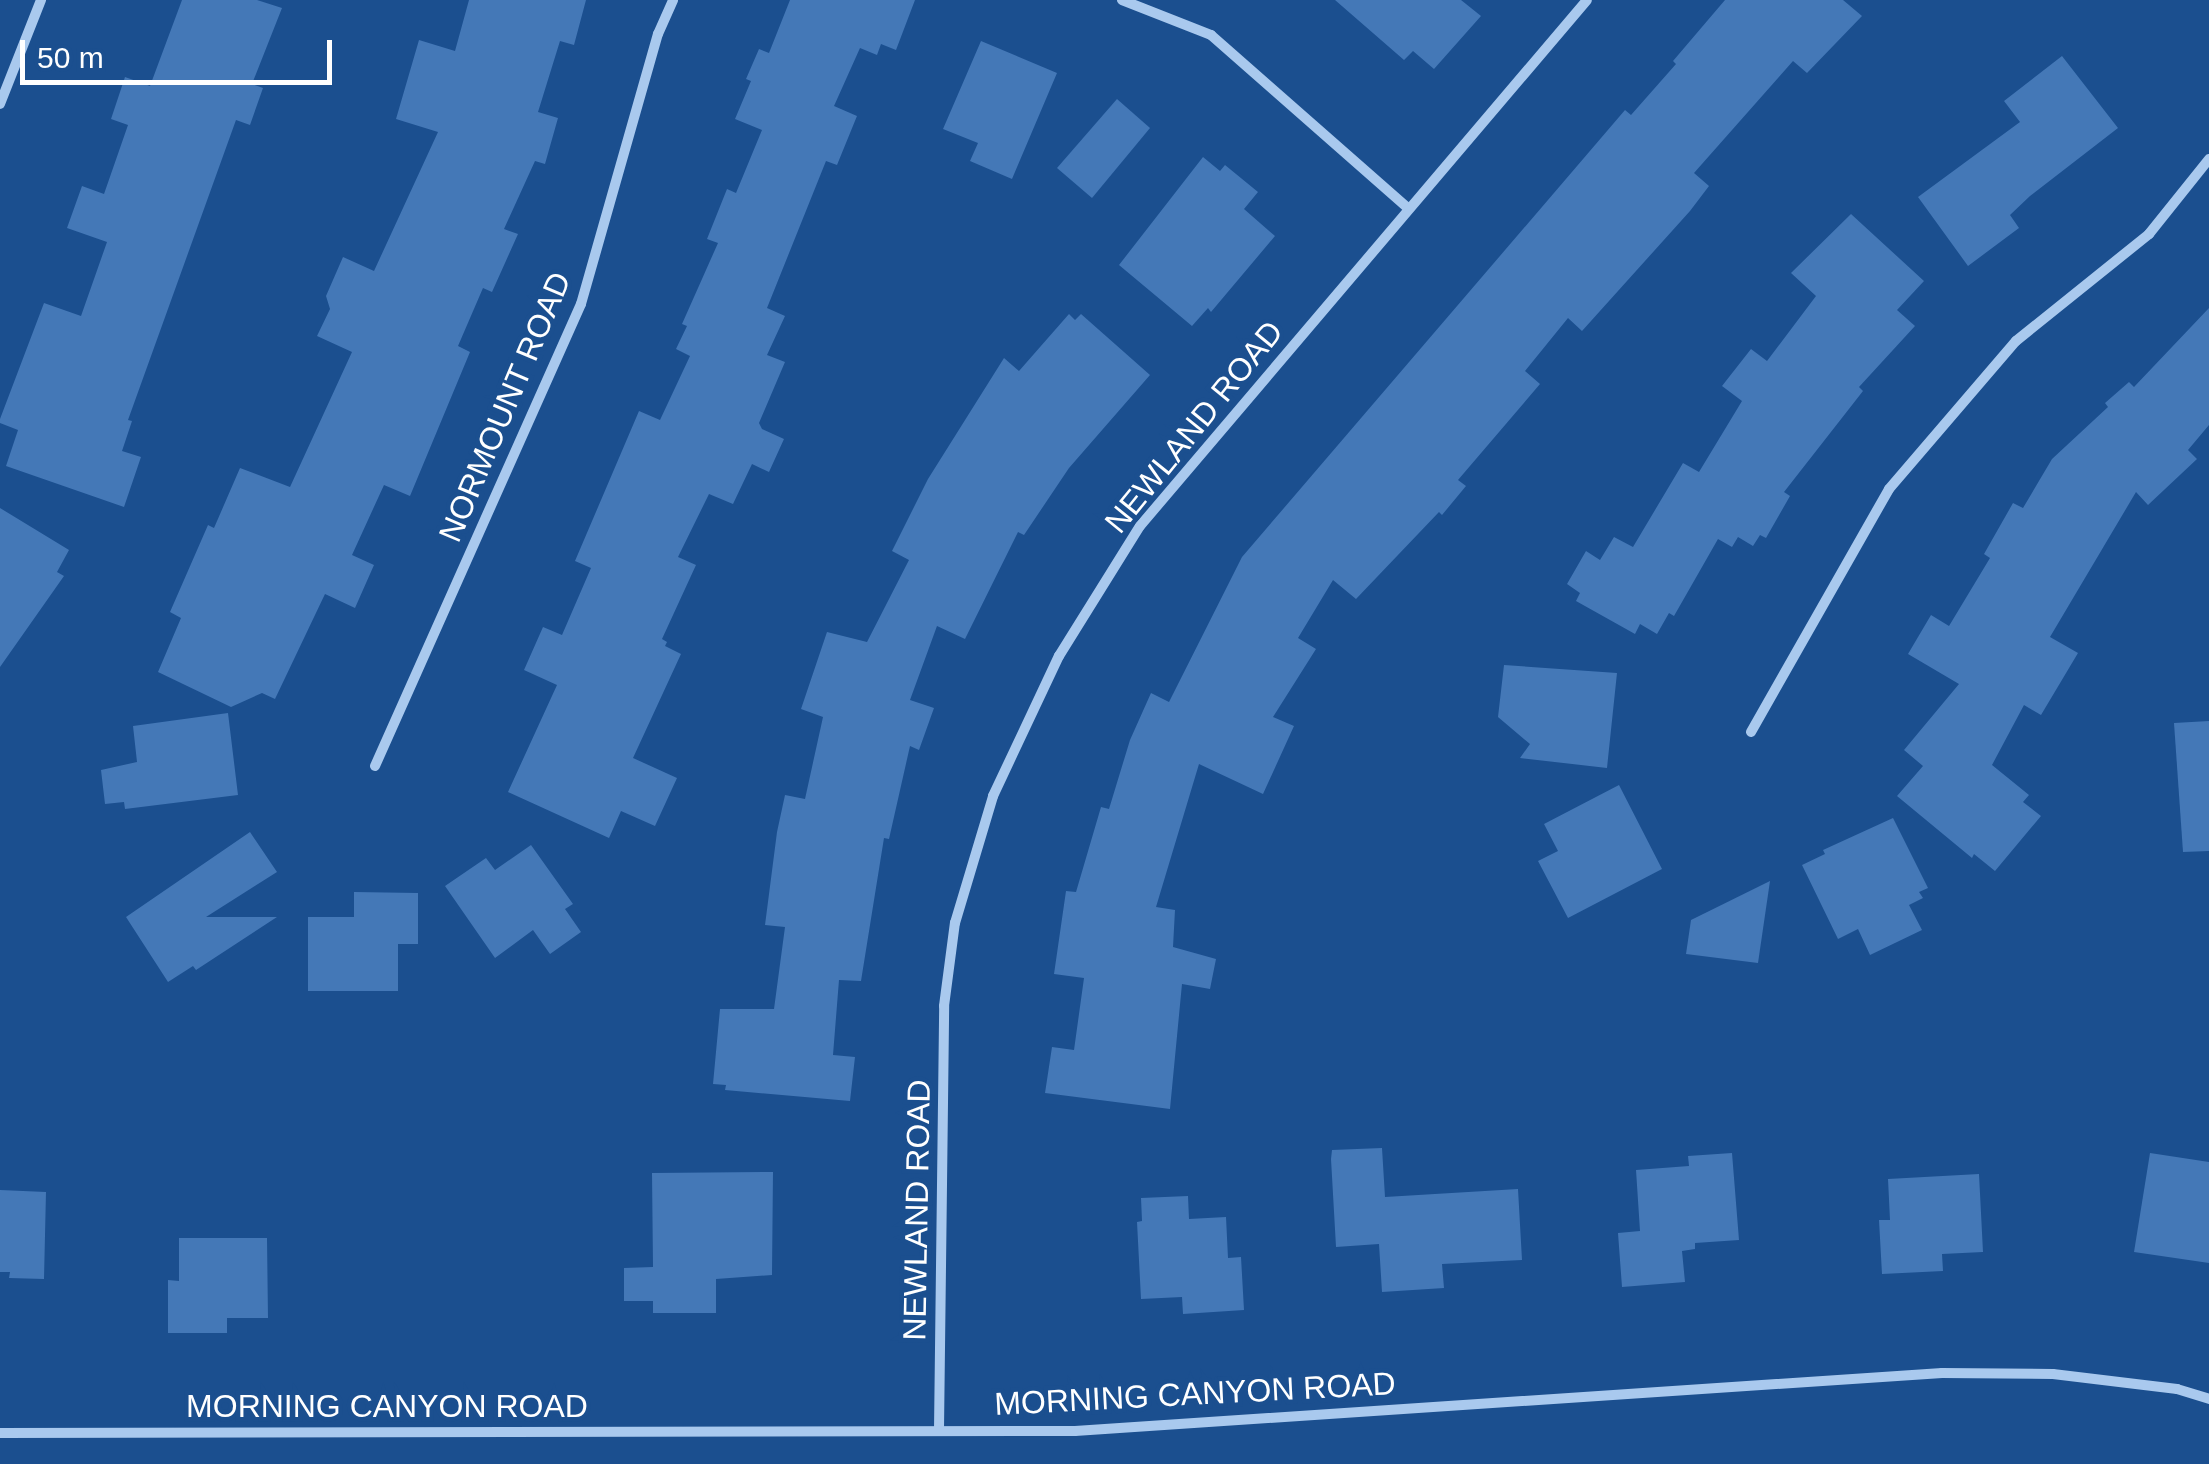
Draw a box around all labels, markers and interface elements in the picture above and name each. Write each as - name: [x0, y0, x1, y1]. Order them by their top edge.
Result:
- scale bar: [25, 20, 338, 82]
- text: 50 m: [37, 41, 104, 74]
- street label: NORMOUNT ROAD: [431, 266, 579, 548]
- street label: NEWLAND ROAD: [1097, 313, 1291, 541]
- street label: NEWLAND ROAD: [896, 1079, 938, 1341]
- street label: MORNING CANYON ROAD: [993, 1364, 1397, 1424]
- street label: MORNING CANYON ROAD: [186, 1387, 588, 1425]

